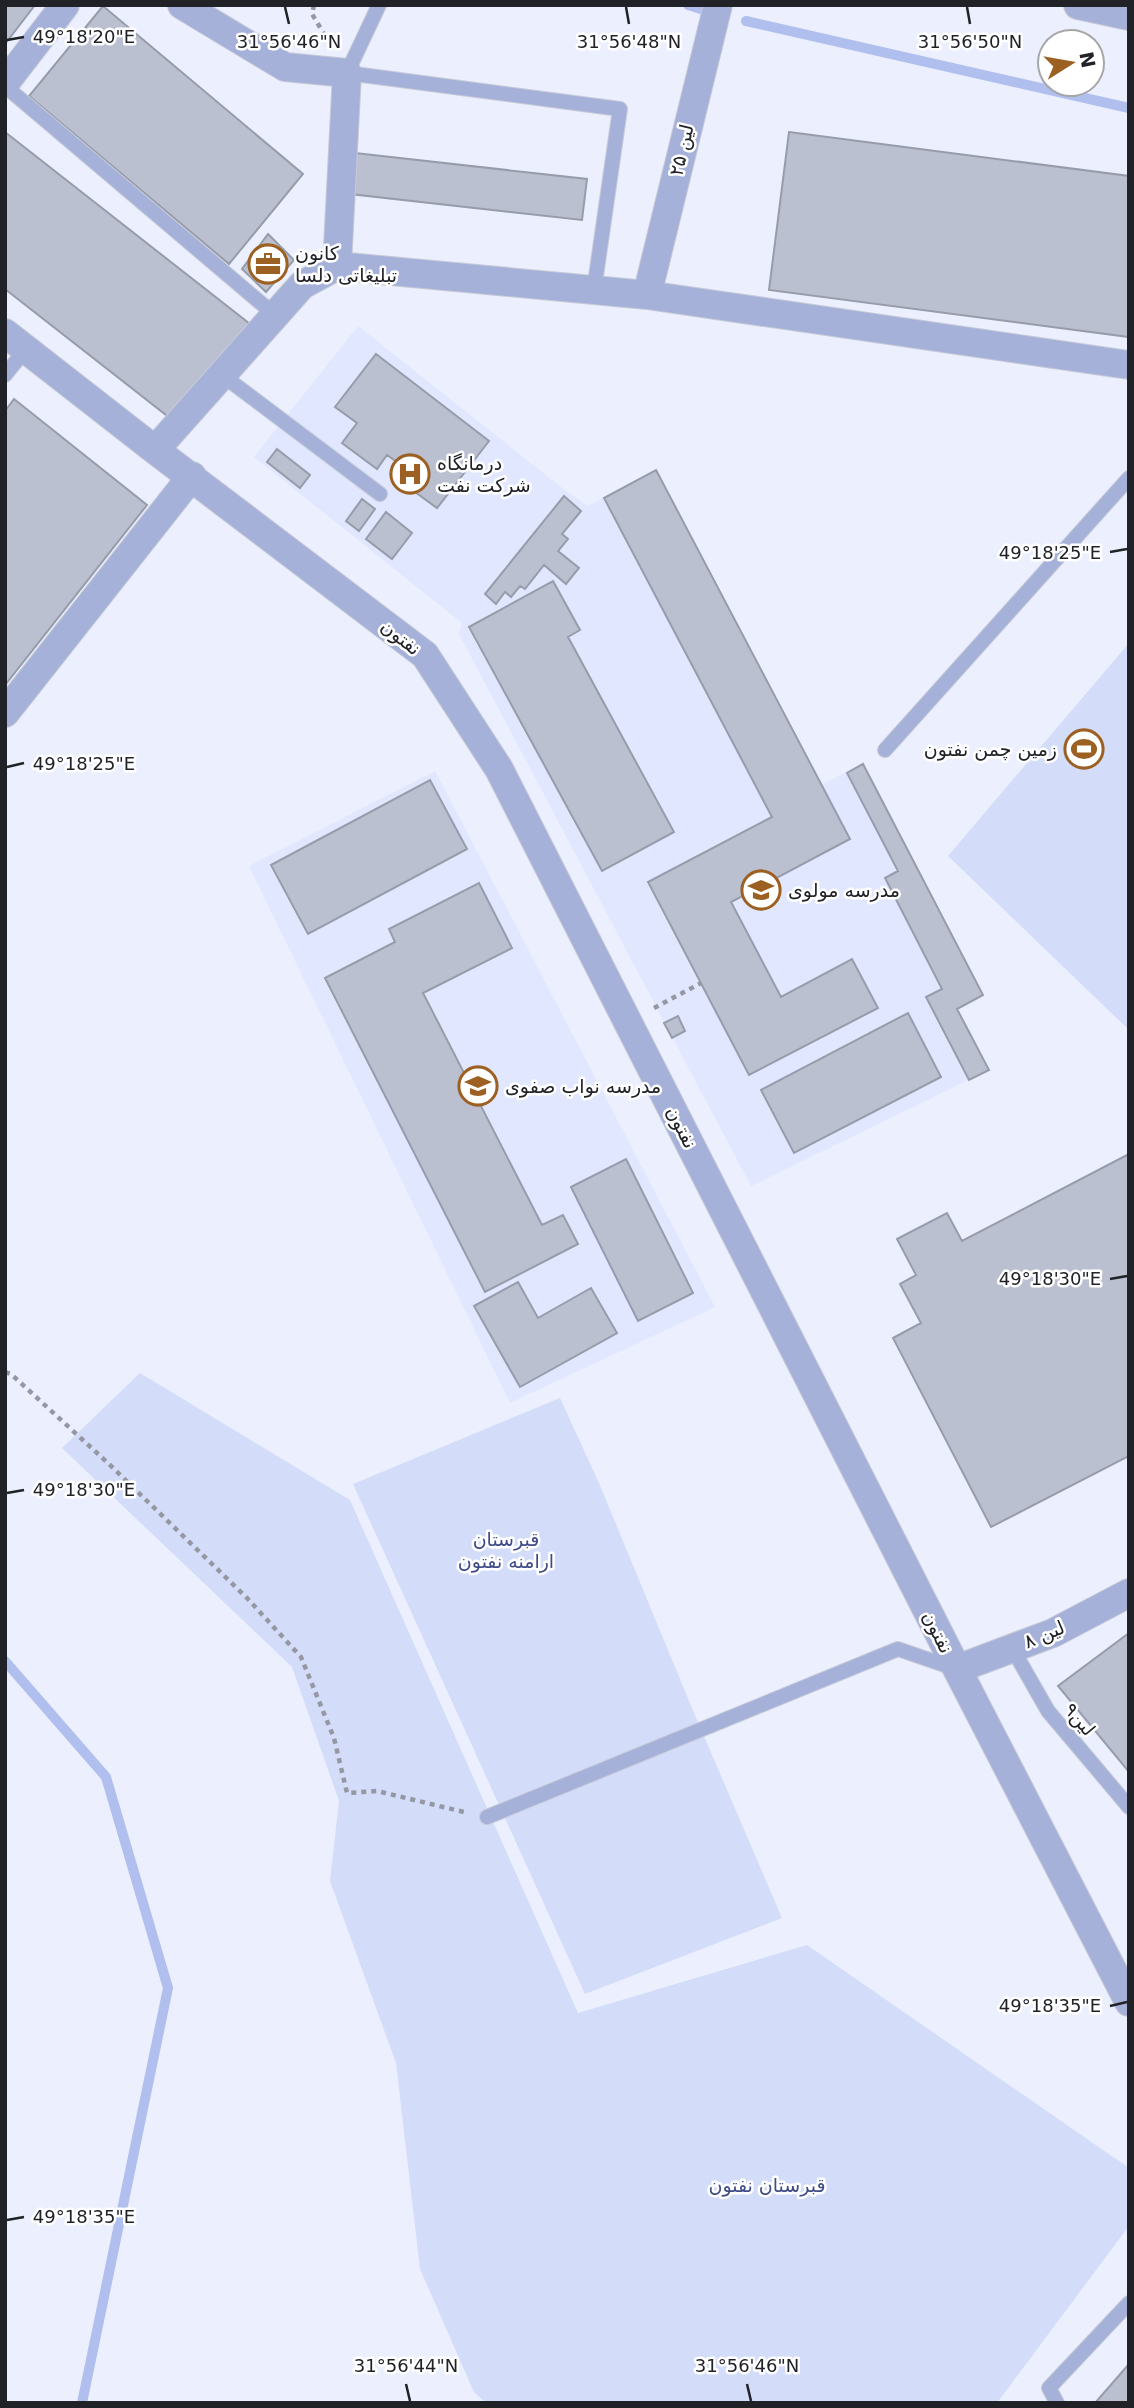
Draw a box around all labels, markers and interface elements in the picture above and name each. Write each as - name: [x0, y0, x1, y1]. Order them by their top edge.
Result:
- text: 49°18'20"E: [33, 26, 135, 47]
- north arrow: [1036, 28, 1106, 98]
- text: 31°56'46"N: [237, 31, 341, 52]
- text: 31°56'48"N: [577, 31, 681, 52]
- text: 31°56'50"N: [918, 31, 1022, 52]
- text: N: [1075, 50, 1100, 70]
- street label: لین ۲۵: [664, 122, 699, 178]
- place label: کانون تبلیغاتی دلسا: [295, 242, 397, 286]
- office icon: کانون تبلیغاتی دلسا: [247, 243, 289, 285]
- place label: درمانگاه شرکت نفت: [437, 452, 531, 497]
- hospital icon: درمانگاه شرکت نفت: [389, 453, 431, 495]
- text: 49°18'25"E: [999, 542, 1101, 563]
- street label: نفتون: [376, 615, 425, 660]
- sports icon: زمین چمن نفتون: [1063, 728, 1105, 770]
- place label: زمین چمن نفتون: [924, 738, 1057, 761]
- text: 49°18'25"E: [33, 753, 135, 774]
- school or university icon: مدرسه مولوی: [740, 869, 782, 911]
- place label: مدرسه مولوی: [788, 879, 900, 902]
- school or university icon: مدرسه نواب صفوی: [457, 1065, 499, 1107]
- place label: مدرسه نواب صفوی: [505, 1075, 661, 1098]
- street label: نفتون: [661, 1102, 702, 1152]
- text: 49°18'30"E: [999, 1268, 1101, 1289]
- text: 49°18'30"E: [33, 1479, 135, 1500]
- park label: قبرستان ارامنه نفتون: [458, 1528, 554, 1573]
- street label: نفتون: [917, 1607, 958, 1657]
- street label: لین ۸: [1020, 1616, 1068, 1653]
- street label: لین۹: [1059, 1698, 1100, 1741]
- text: 49°18'35"E: [999, 1995, 1101, 2016]
- park label: قبرستان نفتون: [708, 2174, 826, 2197]
- text: 49°18'35"E: [33, 2206, 135, 2227]
- text: 31°56'44"N: [354, 2355, 458, 2376]
- text: 31°56'46"N: [695, 2355, 799, 2376]

